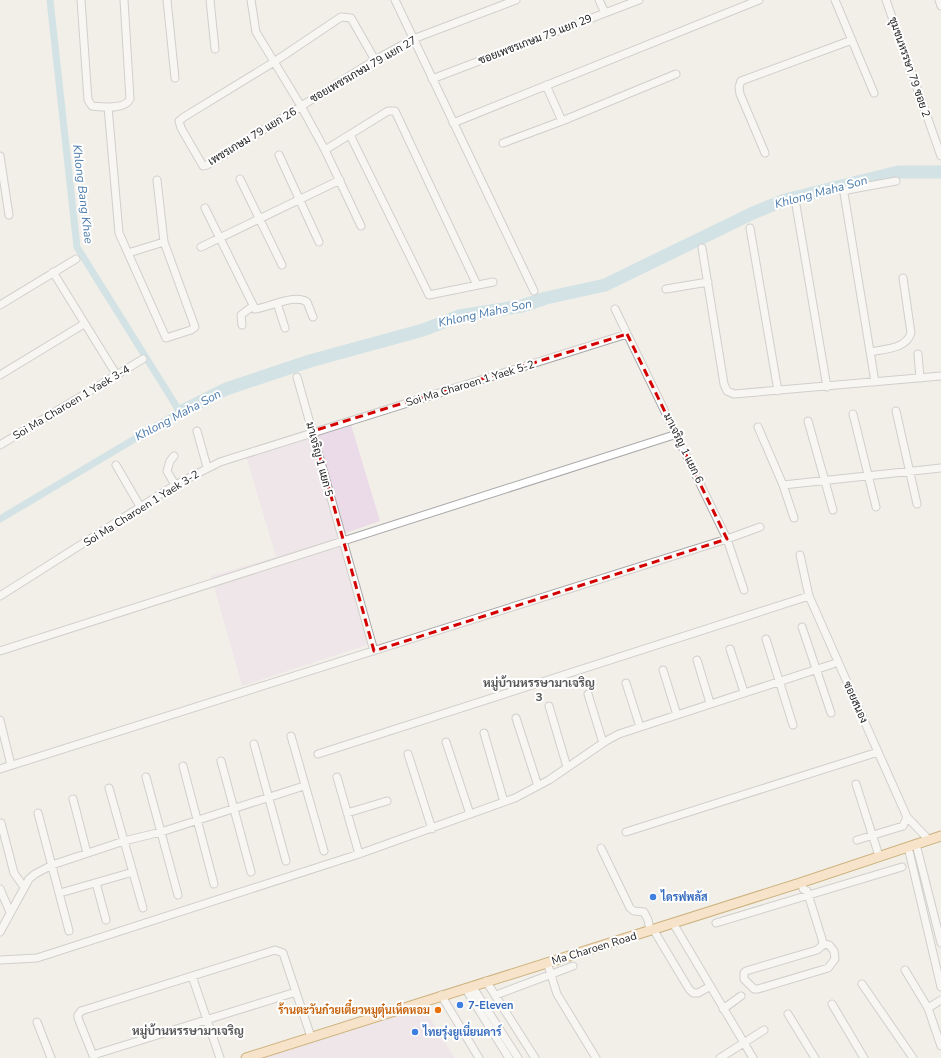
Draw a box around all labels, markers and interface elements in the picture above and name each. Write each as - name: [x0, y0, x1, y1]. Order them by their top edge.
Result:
- street label: ซอยเพชรเกษม 79 แยก 29: [476, 11, 594, 68]
- street label: ชุมชนหรรษา 79 ซอย 2: [884, 15, 934, 120]
- street label: ซอยเพชรเกษม 79 แยก 27: [307, 33, 419, 106]
- street label: เพชรเกษม 79 แยก 26: [205, 104, 300, 169]
- water label: Khlong Bang Khae: [69, 143, 97, 245]
- water label: Khlong Maha Son: [773, 172, 869, 212]
- water label: Khlong Maha Son: [437, 295, 533, 331]
- street label: Soi Ma Charoen 1 Yaek 5-2: [404, 357, 536, 410]
- street label: Soi Ma Charoen 1 Yaek 3-4: [10, 361, 133, 443]
- water label: Khlong Maha Son: [132, 386, 224, 444]
- street label: มาเจริญ 1 แยก 6: [660, 410, 707, 486]
- street label: มาเจริญ 1 แยก 5: [302, 420, 337, 499]
- street label: Soi Ma Charoen 1 Yaek 3-2: [81, 467, 202, 550]
- district label: หมู่บ้านหรรษามาเจริญ 3: [483, 675, 595, 705]
- street label: ซอยสนอง: [840, 679, 871, 726]
- place label: ไดรฟพลัส: [660, 889, 708, 905]
- marker: ไดรฟพลัส: [648, 892, 658, 902]
- street label: Ma Charoen Road: [550, 928, 638, 969]
- place label: 7-Eleven: [468, 998, 513, 1013]
- place label: ร้านตะวันก๋วยเตี๋ยวหมูตุ๋นเห็ดหอม: [278, 999, 430, 1018]
- marker: 7-Eleven: [455, 1000, 465, 1010]
- marker: ร้านตะวันก๋วยเตี๋ยวหมูตุ๋นเห็ดหอม: [433, 1005, 443, 1015]
- place label: ไทยรุ่งยูเนี่ยนคาร์: [422, 1021, 503, 1040]
- district label: หมู่บ้านหรรษามาเจริญ: [132, 1023, 244, 1039]
- marker: ไทยรุ่งยูเนี่ยนคาร์: [410, 1027, 420, 1037]

